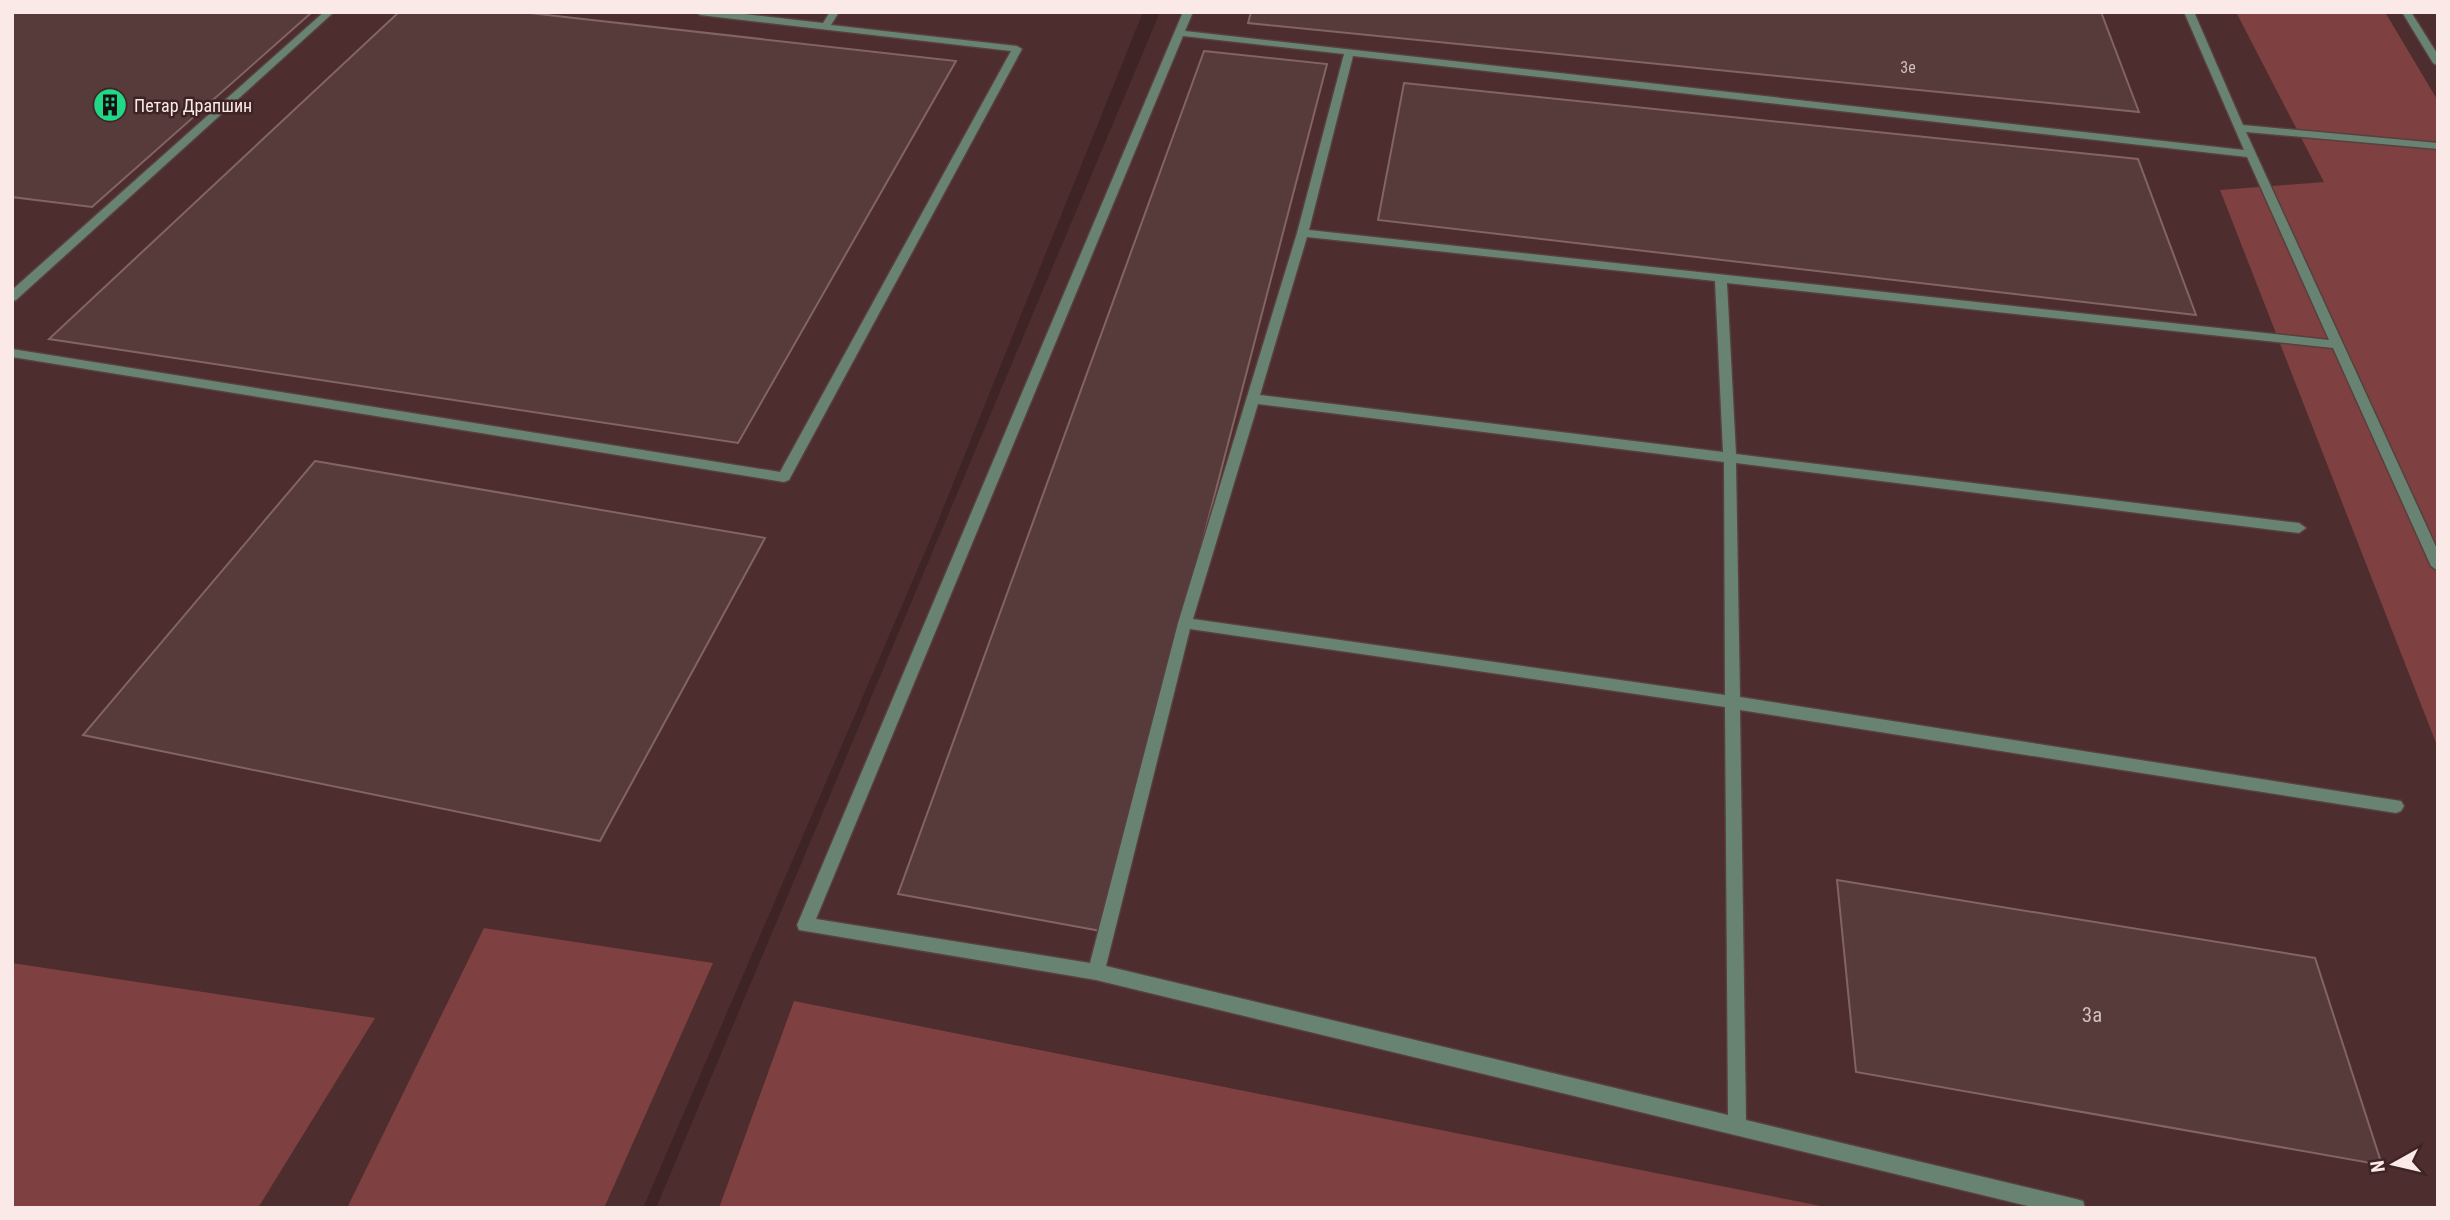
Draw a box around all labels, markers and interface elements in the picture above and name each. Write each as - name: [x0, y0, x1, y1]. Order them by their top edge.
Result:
- house number: 3e: [1900, 58, 1916, 77]
- building icon: Петар Драпшин: [91, 86, 129, 124]
- place label: Петар Драпшин: [134, 95, 252, 116]
- house number: 3a: [2082, 1003, 2102, 1027]
- north arrow: [2359, 1129, 2429, 1199]
- text: N: [2365, 1159, 2390, 1174]

